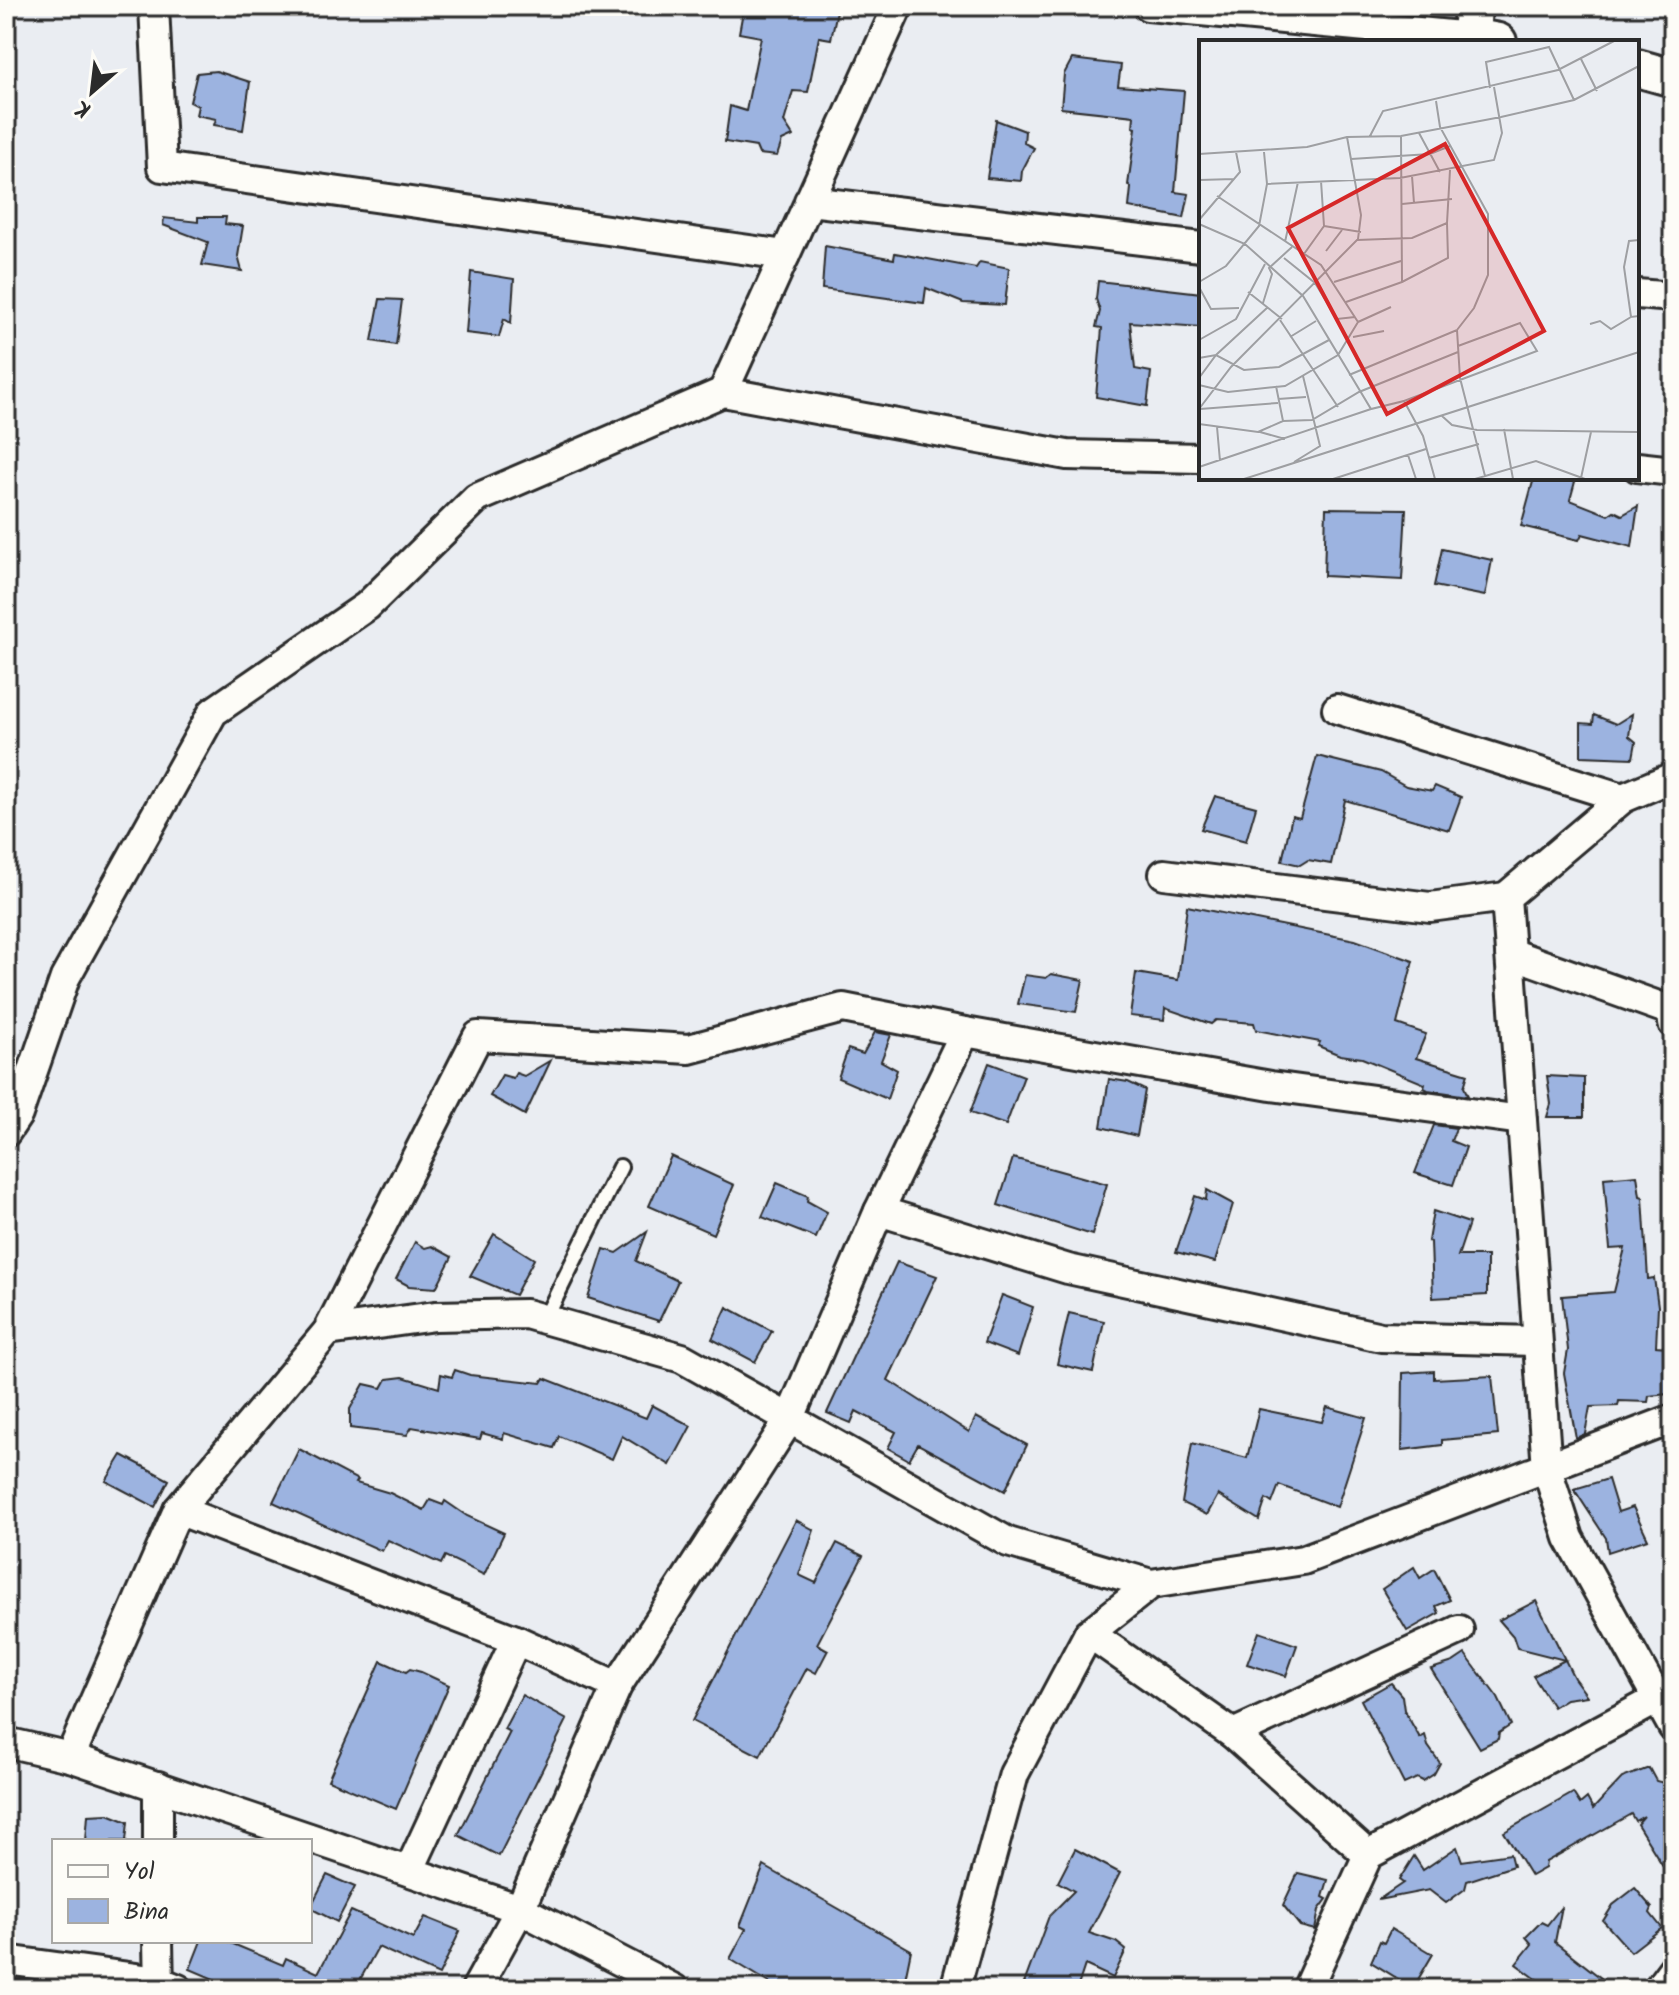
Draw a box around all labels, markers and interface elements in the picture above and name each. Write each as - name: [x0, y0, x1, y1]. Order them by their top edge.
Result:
- inset map: [1199, 40, 1639, 480]
- north arrow: [52, 52, 132, 132]
- text: K: [70, 89, 98, 126]
- legend: [52, 1839, 312, 1943]
- text: Yol: [124, 1853, 155, 1892]
- text: Bina: [124, 1893, 169, 1932]

